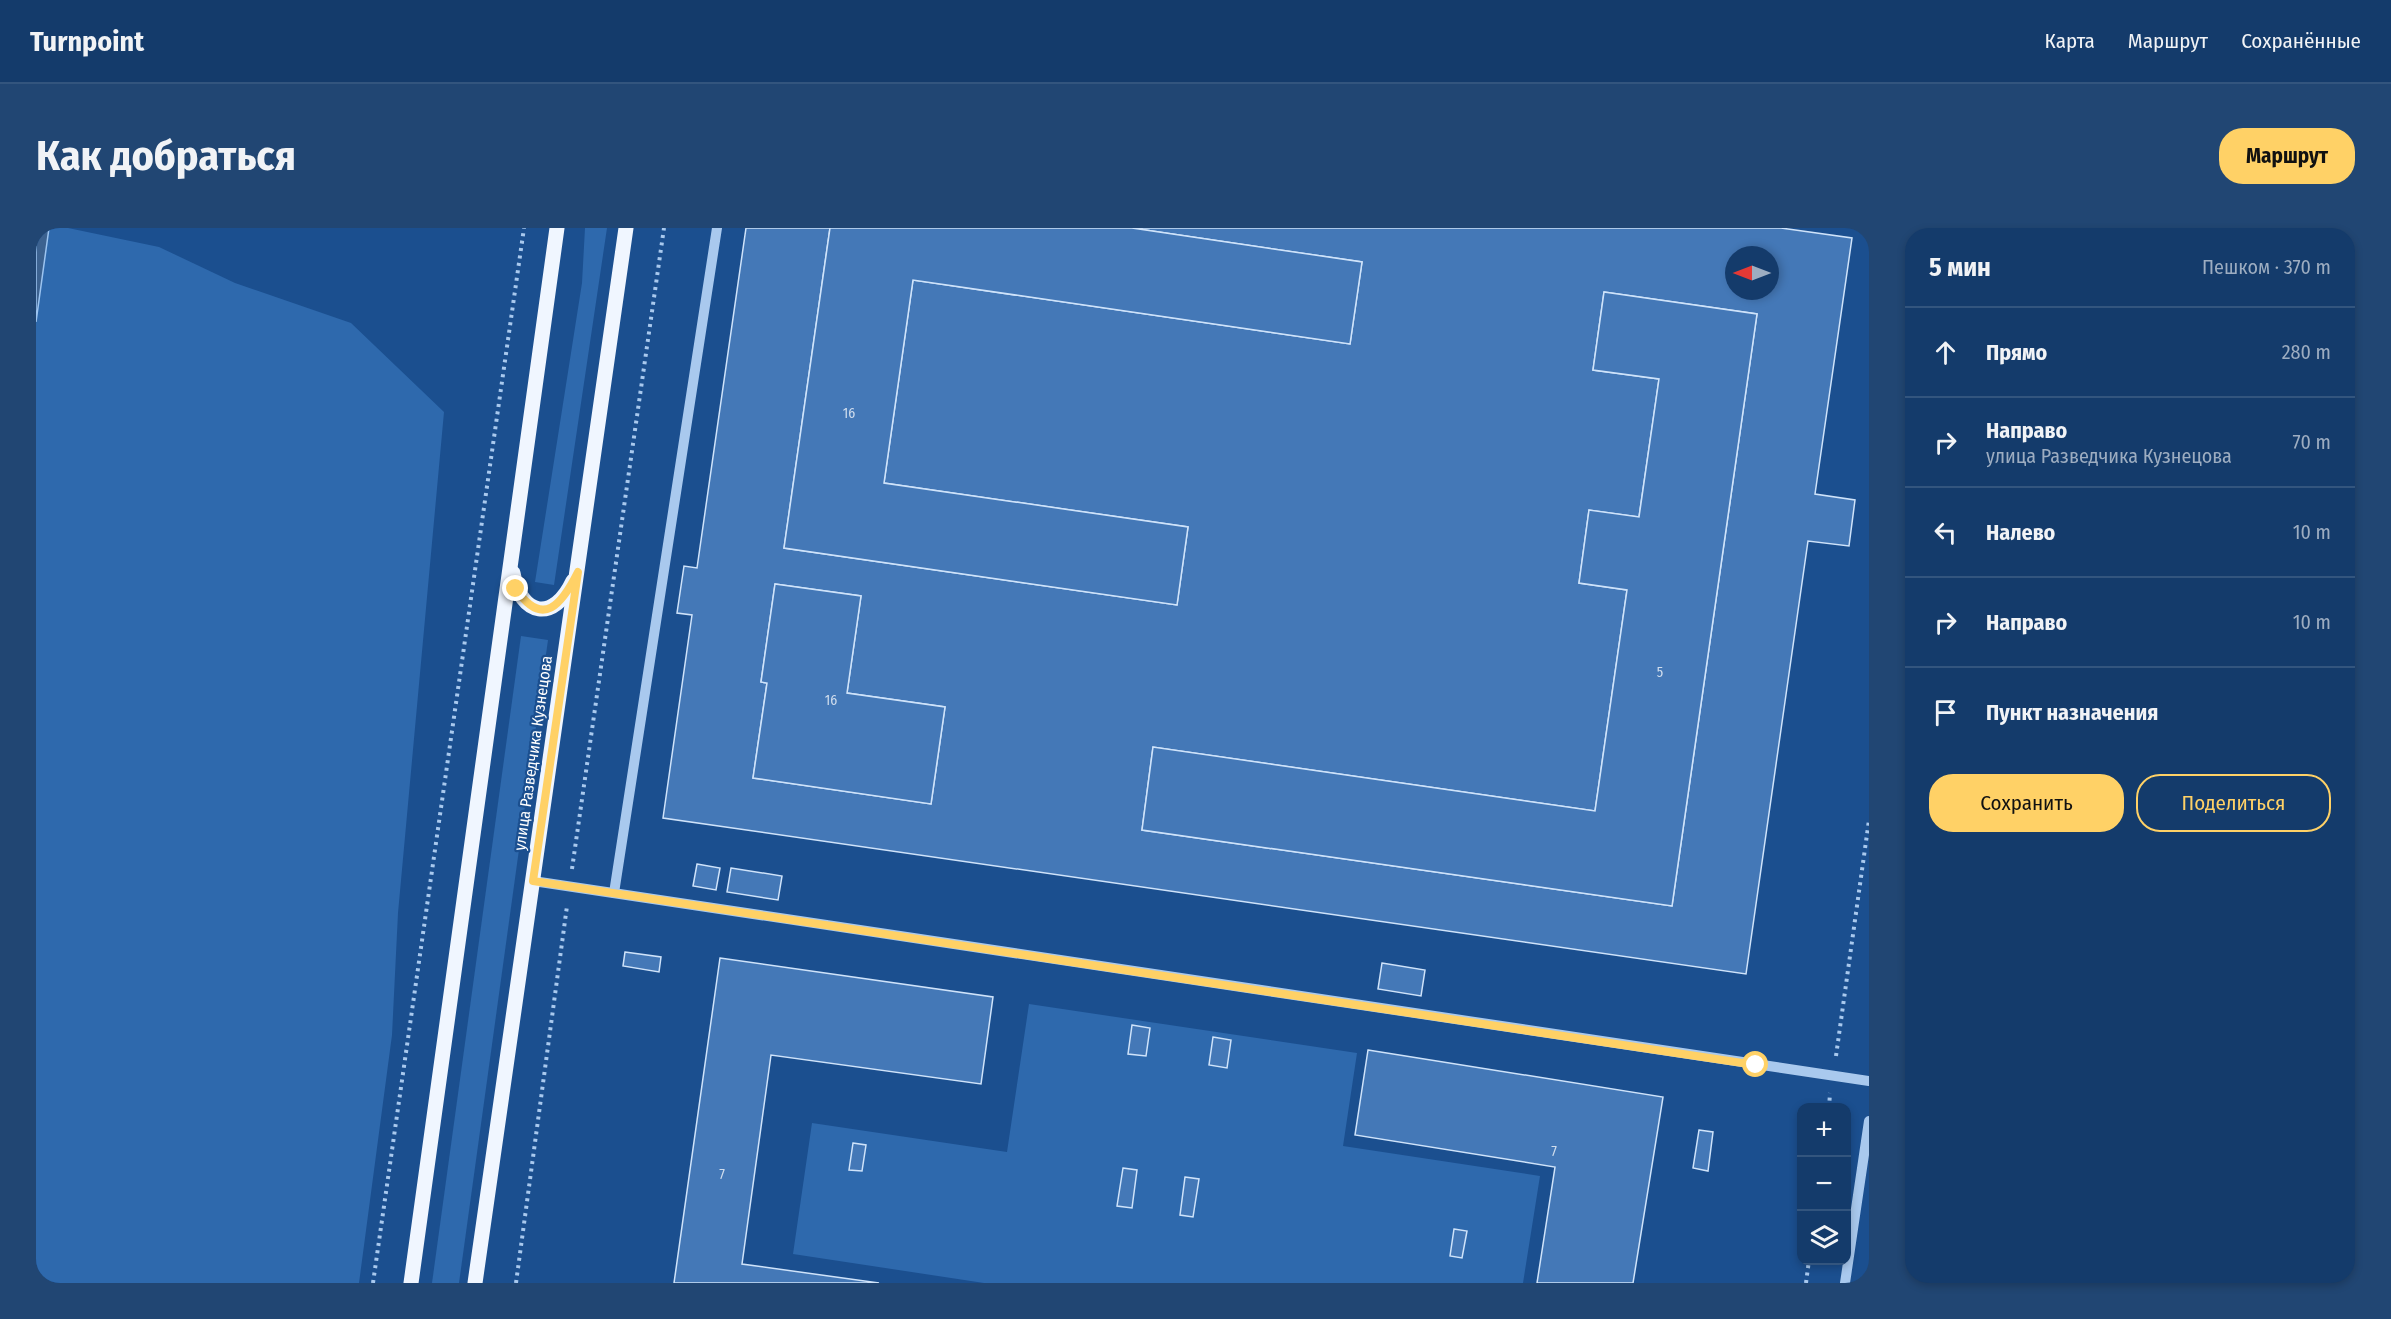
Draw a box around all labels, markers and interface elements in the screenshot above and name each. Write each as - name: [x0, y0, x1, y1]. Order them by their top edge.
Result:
- text: Turnpoint: [30, 25, 144, 58]
- text: Карта: [2045, 28, 2095, 54]
- text: Маршрут: [2128, 28, 2208, 54]
- text: Сохранённые: [2241, 28, 2361, 54]
- button: Маршрут: [2219, 128, 2355, 184]
- text: Как добраться: [36, 131, 296, 181]
- north arrow: [1725, 246, 1779, 300]
- text: 5 мин: [1929, 252, 1991, 283]
- text: Пешком · 370 m: [2202, 255, 2331, 279]
- icon: ahead: [1929, 336, 1962, 369]
- text: Прямо: [1986, 339, 2047, 366]
- text: 280 m: [2282, 340, 2331, 364]
- house number: 16: [843, 405, 855, 422]
- text: Направо: [1986, 417, 2067, 444]
- icon: right: [1929, 426, 1962, 459]
- text: 70 m: [2293, 430, 2331, 454]
- text: улица Разведчика Кузнецова: [1986, 444, 2232, 468]
- icon: left: [1929, 516, 1962, 549]
- text: Налево: [1986, 519, 2055, 546]
- text: 10 m: [2293, 520, 2331, 544]
- route end: [502, 575, 528, 601]
- icon: right: [1929, 606, 1962, 639]
- text: Направо: [1986, 609, 2067, 636]
- text: 10 m: [2293, 610, 2331, 634]
- street label: улица Разведчика Кузнецова: [510, 654, 556, 852]
- house number: 5: [1657, 664, 1663, 681]
- house number: 16: [825, 692, 837, 709]
- icon: arrive: [1929, 696, 1962, 729]
- text: Пункт назначения: [1986, 699, 2158, 726]
- button: Сохранить: [1929, 774, 2124, 832]
- button: Поделиться: [2136, 774, 2331, 832]
- route start: [1742, 1051, 1768, 1077]
- map controls: [1797, 1103, 1851, 1265]
- button: +: [1797, 1103, 1851, 1157]
- house number: 7: [1551, 1143, 1557, 1160]
- button: −: [1797, 1157, 1851, 1211]
- house number: 7: [719, 1166, 725, 1183]
- button: layers: [1797, 1211, 1851, 1265]

